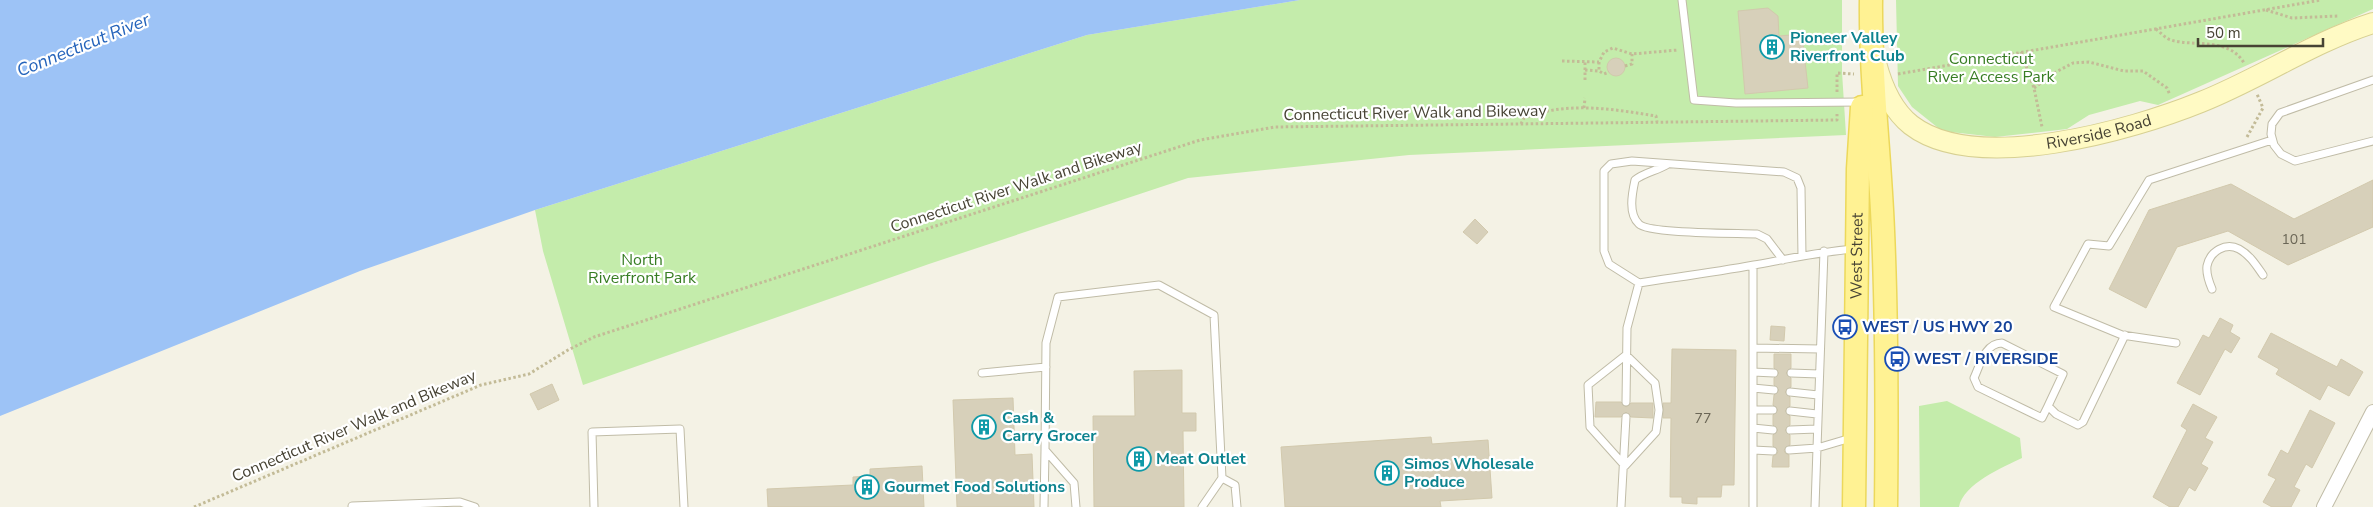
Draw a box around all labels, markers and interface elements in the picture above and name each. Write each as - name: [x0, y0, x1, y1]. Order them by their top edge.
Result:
- water label: Connecticut River: [13, 7, 153, 83]
- scale bar: [2198, 15, 2323, 47]
- text: 50 m: [2206, 23, 2241, 43]
- place label: Pioneer Valley Riverfront Club: [1790, 27, 1905, 67]
- building icon: Pioneer Valley Riverfront Club: [1759, 34, 1785, 60]
- park label: Connecticut River Access Park: [1928, 48, 2055, 88]
- street label: Connecticut River Walk and Bikeway: [1283, 100, 1548, 126]
- street label: Riverside Road: [2045, 109, 2154, 155]
- street label: Connecticut River Walk and Bikeway: [887, 136, 1145, 238]
- street label: West Street: [1845, 212, 1868, 299]
- house number: 101: [2281, 230, 2307, 249]
- park label: North Riverfront Park: [588, 249, 697, 289]
- bus stop icon: WEST / US HWY 20: [1832, 314, 1858, 340]
- place label: WEST / US HWY 20: [1862, 316, 2013, 338]
- bus stop icon: WEST / RIVERSIDE: [1884, 346, 1910, 372]
- place label: WEST / RIVERSIDE: [1914, 348, 2058, 370]
- street label: Connecticut River Walk and Bikeway: [229, 364, 480, 488]
- place label: Cash & Carry Grocer: [1002, 407, 1097, 447]
- house number: 77: [1695, 409, 1711, 428]
- building icon: Cash & Carry Grocer: [971, 414, 997, 440]
- building icon: Meat Outlet: [1126, 446, 1152, 472]
- place label: Meat Outlet: [1156, 448, 1246, 470]
- place label: Simos Wholesale Produce: [1404, 453, 1534, 493]
- building icon: Simos Wholesale Produce: [1374, 460, 1400, 486]
- building icon: Gourmet Food Solutions: [854, 474, 880, 500]
- place label: Gourmet Food Solutions: [884, 476, 1065, 498]

